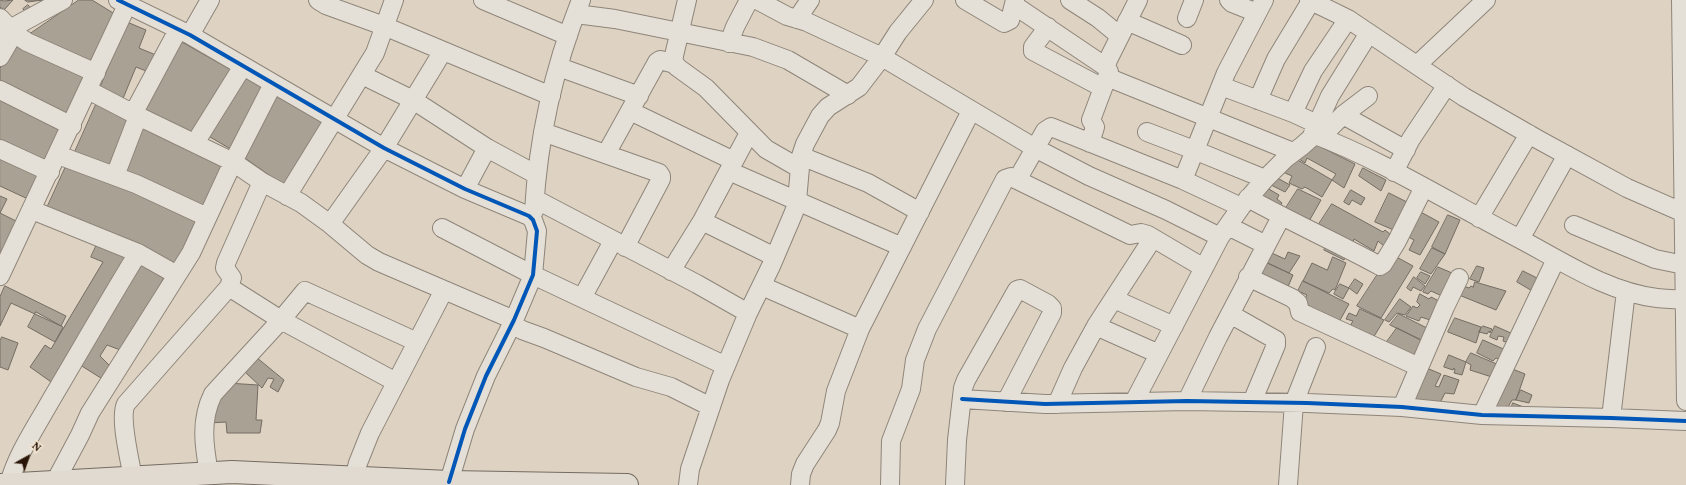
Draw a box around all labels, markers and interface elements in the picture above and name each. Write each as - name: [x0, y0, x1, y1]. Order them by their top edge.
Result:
- north arrow: [8, 437, 48, 477]
- text: N: [28, 439, 44, 456]

